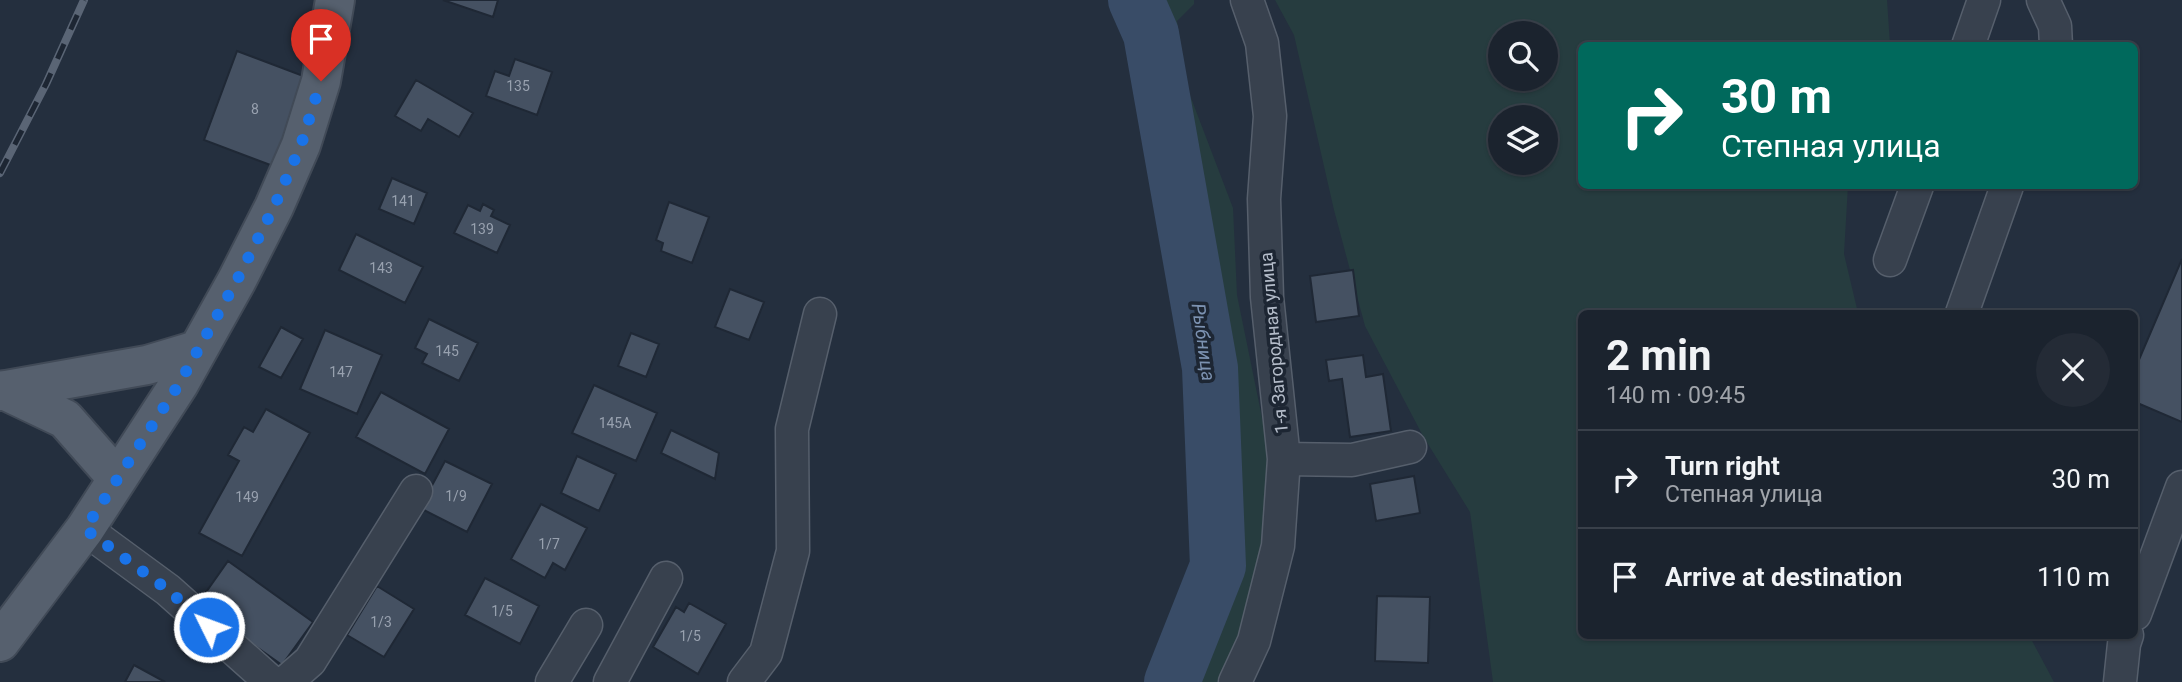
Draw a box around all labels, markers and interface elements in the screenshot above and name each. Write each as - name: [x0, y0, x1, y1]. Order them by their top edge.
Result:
- pin: [291, 9, 351, 81]
- icon: arrive: [302, 20, 340, 58]
- map controls: [1488, 21, 1558, 175]
- button: search: [1488, 21, 1558, 91]
- text: 30 m: [1721, 68, 1832, 125]
- icon: right: [1606, 70, 1697, 161]
- house number: 135: [506, 78, 530, 94]
- house number: 8: [251, 101, 259, 117]
- button: layers: [1488, 105, 1558, 175]
- text: Степная улица: [1721, 127, 1941, 165]
- house number: 141: [391, 193, 415, 209]
- house number: 139: [470, 221, 494, 237]
- street label: 1-я Загородная улица: [1255, 251, 1292, 435]
- house number: 143: [369, 260, 393, 276]
- water label: Рыбница: [1187, 302, 1220, 382]
- text: 2 min: [1606, 331, 1712, 380]
- button: close: [2036, 333, 2110, 407]
- house number: 145: [435, 343, 459, 359]
- house number: 147: [329, 364, 353, 380]
- text: 140 m · 09:45: [1606, 382, 1745, 409]
- house number: 145А: [599, 415, 631, 431]
- text: Turn right: [1665, 451, 1780, 481]
- icon: right: [1606, 460, 1644, 498]
- text: 30 m: [2052, 464, 2110, 494]
- text: Степная улица: [1665, 481, 1823, 508]
- house number: 1/9: [445, 488, 467, 504]
- house number: 149: [235, 489, 259, 505]
- house number: 1/7: [538, 536, 560, 552]
- icon: arrive: [1606, 558, 1644, 596]
- text: Arrive at destination: [1665, 562, 1902, 592]
- text: 110 m: [2037, 562, 2110, 592]
- position arrow: [172, 590, 246, 664]
- house number: 1/5: [491, 603, 513, 619]
- house number: 1/3: [370, 614, 392, 630]
- house number: 1/5: [679, 628, 701, 644]

